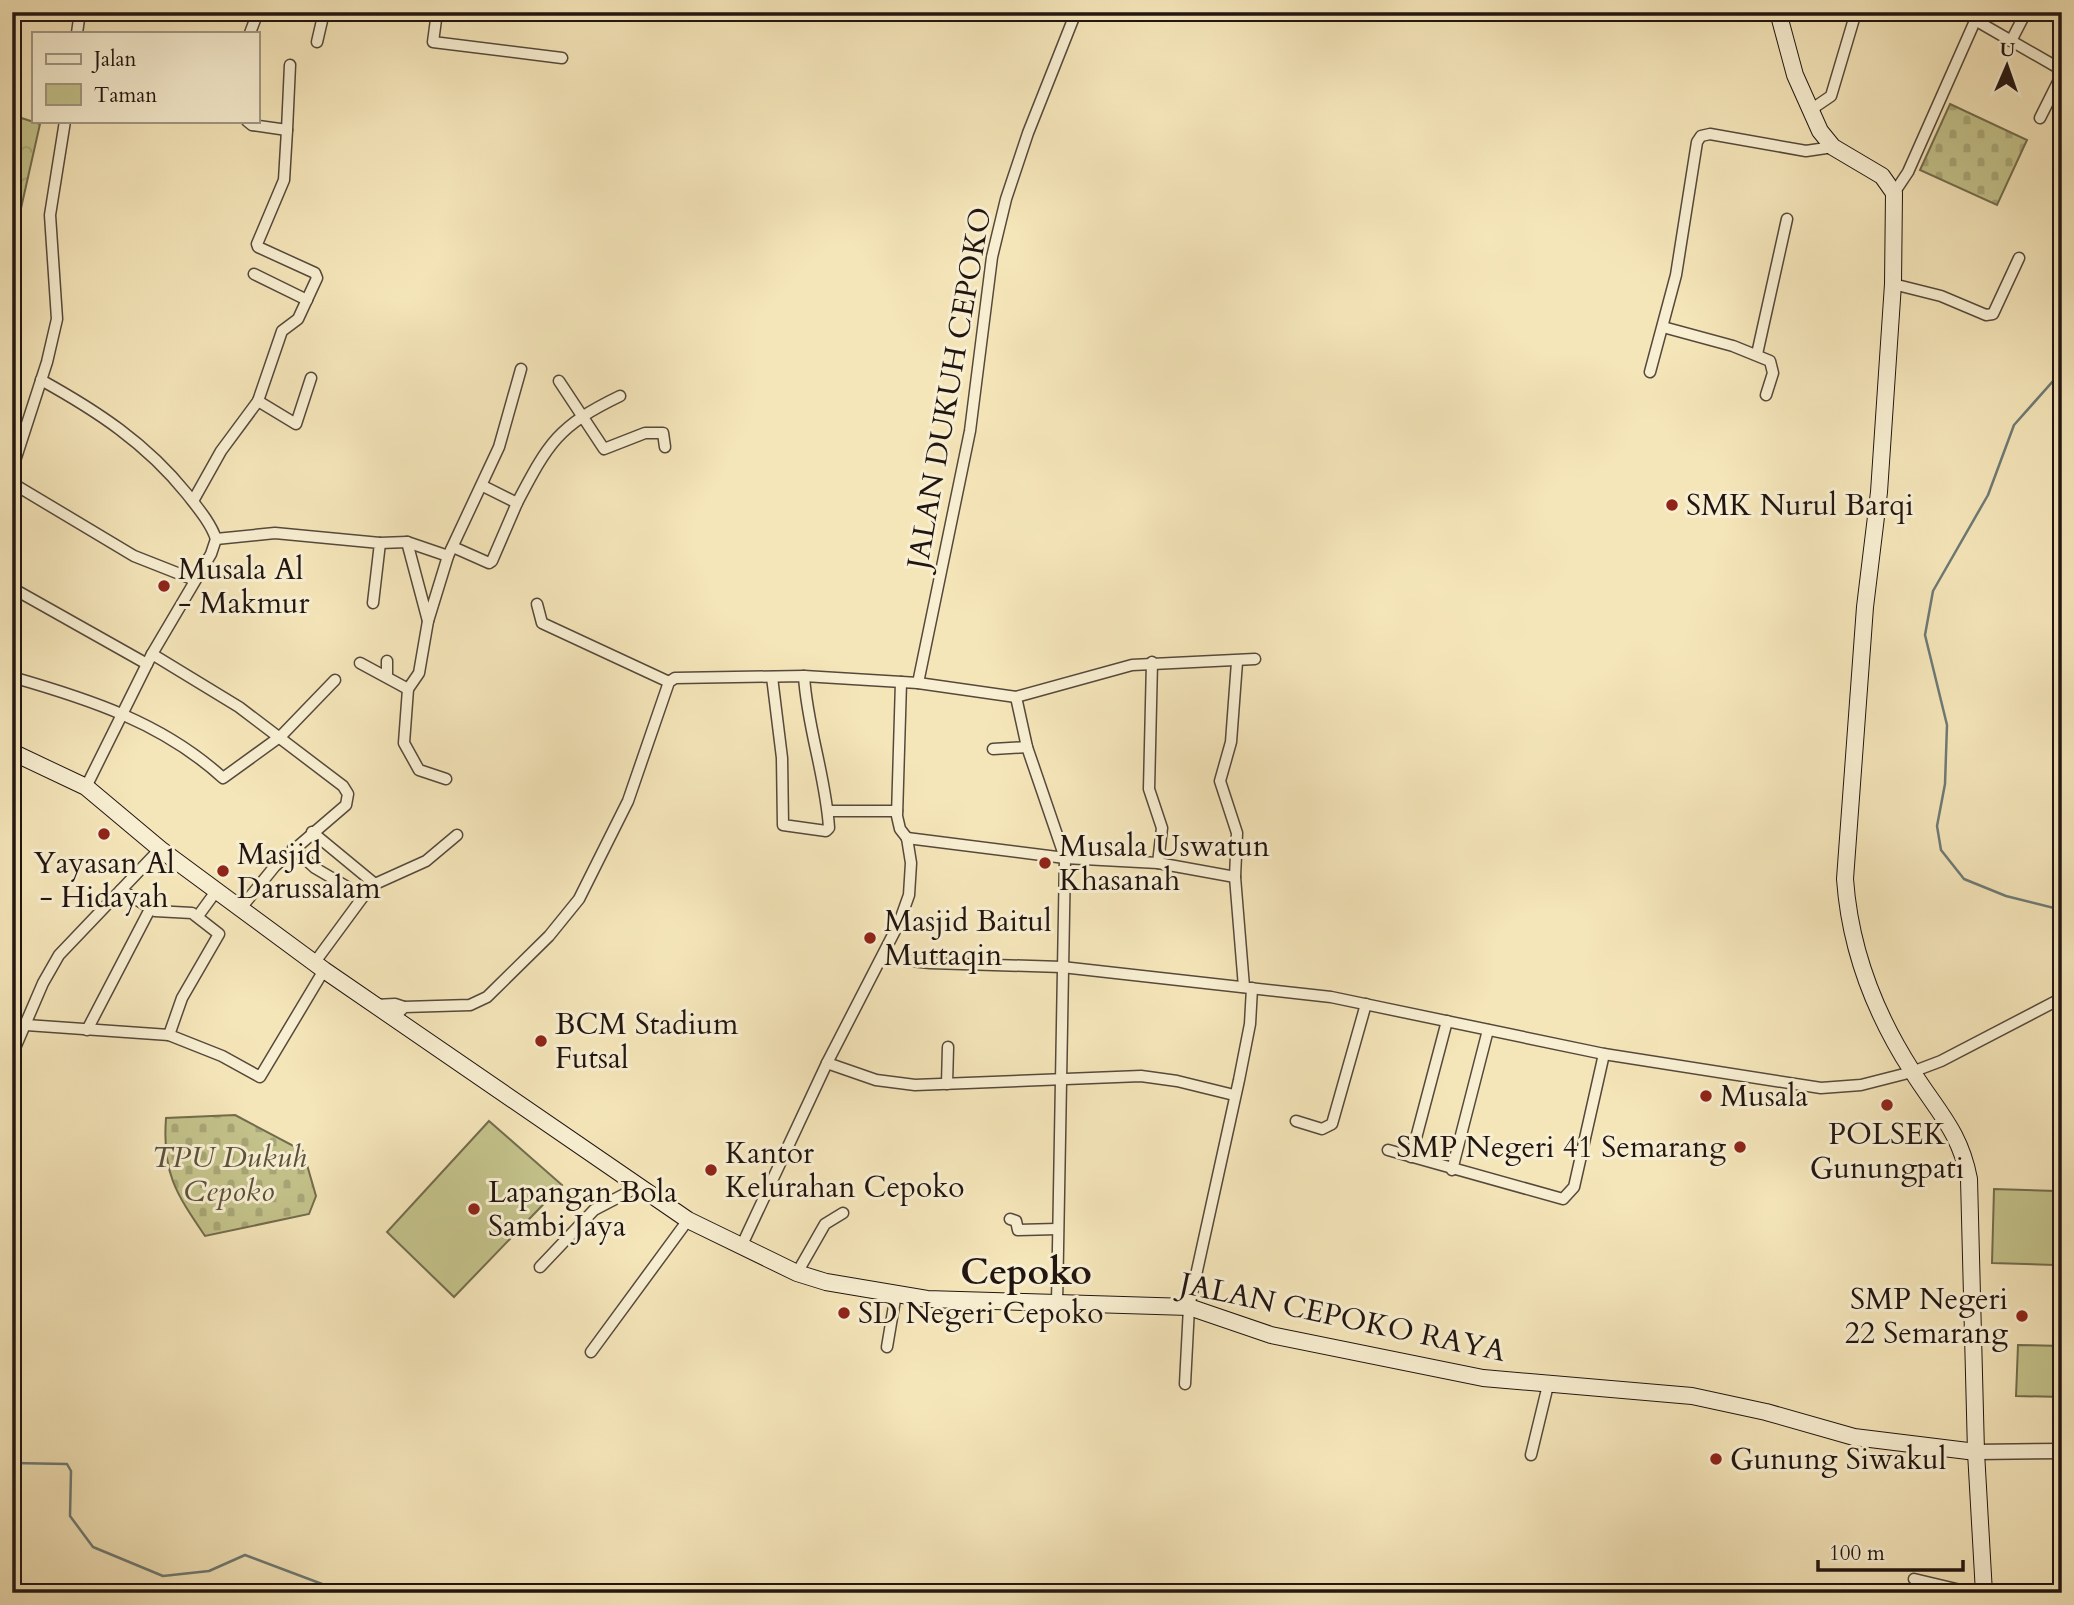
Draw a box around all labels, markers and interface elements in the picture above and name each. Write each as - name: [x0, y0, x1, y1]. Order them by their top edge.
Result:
- legend: [32, 32, 259, 122]
- north arrow: [1972, 32, 2042, 102]
- text: U: [1999, 37, 2016, 63]
- text: Jalan: [91, 45, 137, 74]
- text: Taman: [94, 81, 157, 110]
- street label: JALAN DUKUH CEPOKO: [897, 204, 1002, 576]
- place label: SMK Nurul Barqi: [1686, 485, 1914, 526]
- marker: SMK Nurul Barqi: [1664, 497, 1680, 513]
- place label: Musala Al - Makmur: [178, 549, 310, 624]
- marker: Musala Al - Makmur: [156, 578, 172, 594]
- marker: Yayasan Al - Hidayah: [96, 826, 112, 842]
- place label: Musala Uswatun Khasanah: [1059, 826, 1270, 901]
- place label: Masjid Darussalam: [237, 834, 381, 909]
- place label: Yayasan Al - Hidayah: [33, 843, 175, 918]
- marker: Musala Uswatun Khasanah: [1037, 855, 1053, 871]
- marker: Masjid Darussalam: [215, 863, 231, 879]
- place label: Masjid Baitul Muttaqin: [884, 901, 1052, 976]
- marker: Masjid Baitul Muttaqin: [862, 930, 878, 946]
- place label: BCM Stadium Futsal: [555, 1004, 739, 1079]
- marker: BCM Stadium Futsal: [533, 1033, 549, 1049]
- place label: Musala: [1720, 1076, 1808, 1117]
- marker: Musala: [1698, 1088, 1714, 1104]
- marker: POLSEK Gunungpati: [1879, 1097, 1895, 1113]
- place label: POLSEK Gunungpati: [1810, 1114, 1964, 1189]
- place label: SMP Negeri 41 Semarang: [1396, 1127, 1726, 1168]
- place label: Kantor Kelurahan Cepoko: [725, 1133, 965, 1208]
- park label: TPU Dukuh Cepoko: [152, 1137, 307, 1212]
- marker: SMP Negeri 41 Semarang: [1732, 1139, 1748, 1155]
- marker: Kantor Kelurahan Cepoko: [703, 1162, 719, 1178]
- place label: Lapangan Bola Sambi Jaya: [488, 1172, 677, 1247]
- marker: Lapangan Bola Sambi Jaya: [466, 1201, 482, 1217]
- district label: Cepoko: [960, 1247, 1092, 1297]
- street label: JALAN CEPOKO RAYA: [1172, 1262, 1510, 1372]
- place label: SMP Negeri 22 Semarang: [1844, 1279, 2008, 1354]
- place label: SD Negeri Cepoko: [858, 1293, 1104, 1334]
- marker: SD Negeri Cepoko: [836, 1305, 852, 1321]
- marker: SMP Negeri 22 Semarang: [2014, 1308, 2030, 1324]
- place label: Gunung Siwakul: [1730, 1439, 1947, 1480]
- marker: Gunung Siwakul: [1708, 1451, 1724, 1467]
- scale bar: [1818, 1528, 1964, 1572]
- text: 100 m: [1829, 1539, 1885, 1568]

